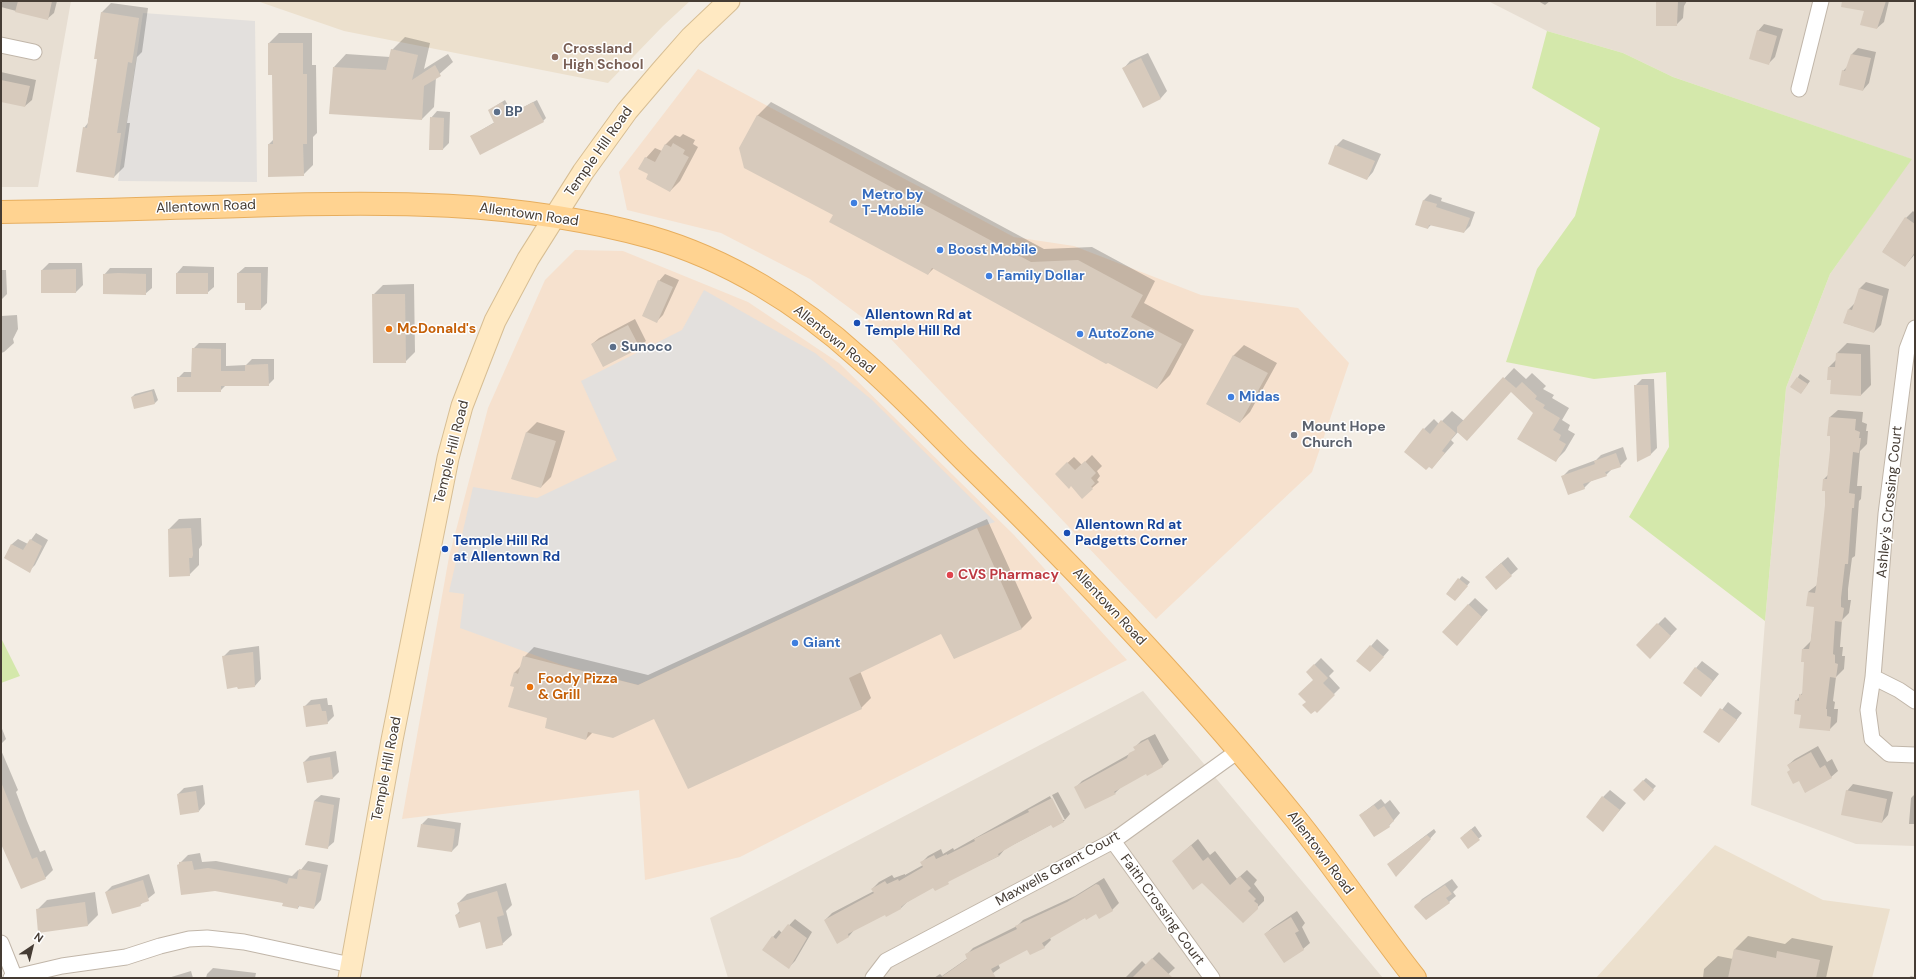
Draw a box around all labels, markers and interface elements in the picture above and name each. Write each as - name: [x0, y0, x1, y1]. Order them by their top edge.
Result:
- place label: Crossland High School: [563, 41, 644, 74]
- marker: Crossland High School: [550, 52, 560, 62]
- place label: BP: [505, 104, 523, 120]
- street label: Temple Hill Road: [562, 104, 636, 200]
- marker: BP: [492, 107, 502, 117]
- place label: Metro by T-Mobile: [862, 187, 924, 220]
- street label: Allentown Road: [156, 197, 256, 217]
- marker: Metro by T-Mobile: [849, 198, 859, 208]
- street label: Allentown Road: [478, 200, 580, 230]
- place label: Boost Mobile: [948, 242, 1037, 258]
- marker: Boost Mobile: [935, 245, 945, 255]
- place label: Family Dollar: [997, 268, 1085, 284]
- marker: Family Dollar: [984, 271, 994, 281]
- street label: Allentown Road: [790, 302, 878, 378]
- place label: Allentown Rd at Temple Hill Rd: [865, 307, 972, 340]
- marker: Allentown Rd at Temple Hill Rd: [852, 318, 862, 328]
- place label: McDonald's: [397, 321, 476, 337]
- marker: McDonald's: [384, 324, 394, 334]
- place label: AutoZone: [1088, 326, 1155, 342]
- marker: AutoZone: [1075, 329, 1085, 339]
- place label: Sunoco: [621, 339, 672, 355]
- marker: Sunoco: [608, 342, 618, 352]
- place label: Midas: [1239, 389, 1280, 405]
- marker: Midas: [1226, 392, 1236, 402]
- street label: Temple Hill Road: [431, 399, 473, 505]
- place label: Mount Hope Church: [1302, 419, 1386, 452]
- street label: Ashley's Crossing Court: [1874, 425, 1906, 579]
- marker: Mount Hope Church: [1289, 430, 1299, 440]
- place label: Allentown Rd at Padgetts Corner: [1075, 517, 1187, 550]
- marker: Allentown Rd at Padgetts Corner: [1062, 528, 1072, 538]
- place label: Temple Hill Rd at Allentown Rd: [453, 533, 560, 566]
- marker: Temple Hill Rd at Allentown Rd: [440, 544, 450, 554]
- street label: Allentown Road: [1069, 565, 1149, 649]
- place label: CVS Pharmacy: [958, 567, 1059, 583]
- marker: CVS Pharmacy: [945, 570, 955, 580]
- place label: Giant: [803, 635, 841, 651]
- marker: Giant: [790, 638, 800, 648]
- place label: Foody Pizza & Grill: [538, 671, 618, 704]
- marker: Foody Pizza & Grill: [525, 682, 535, 692]
- street label: Temple Hill Road: [369, 715, 405, 823]
- street label: Allentown Road: [1283, 808, 1357, 898]
- street label: Maxwells Grant Court: [993, 828, 1123, 910]
- street label: Faith Crossing Court: [1116, 851, 1208, 969]
- north arrow: [12, 927, 52, 967]
- text: N: [32, 929, 46, 945]

